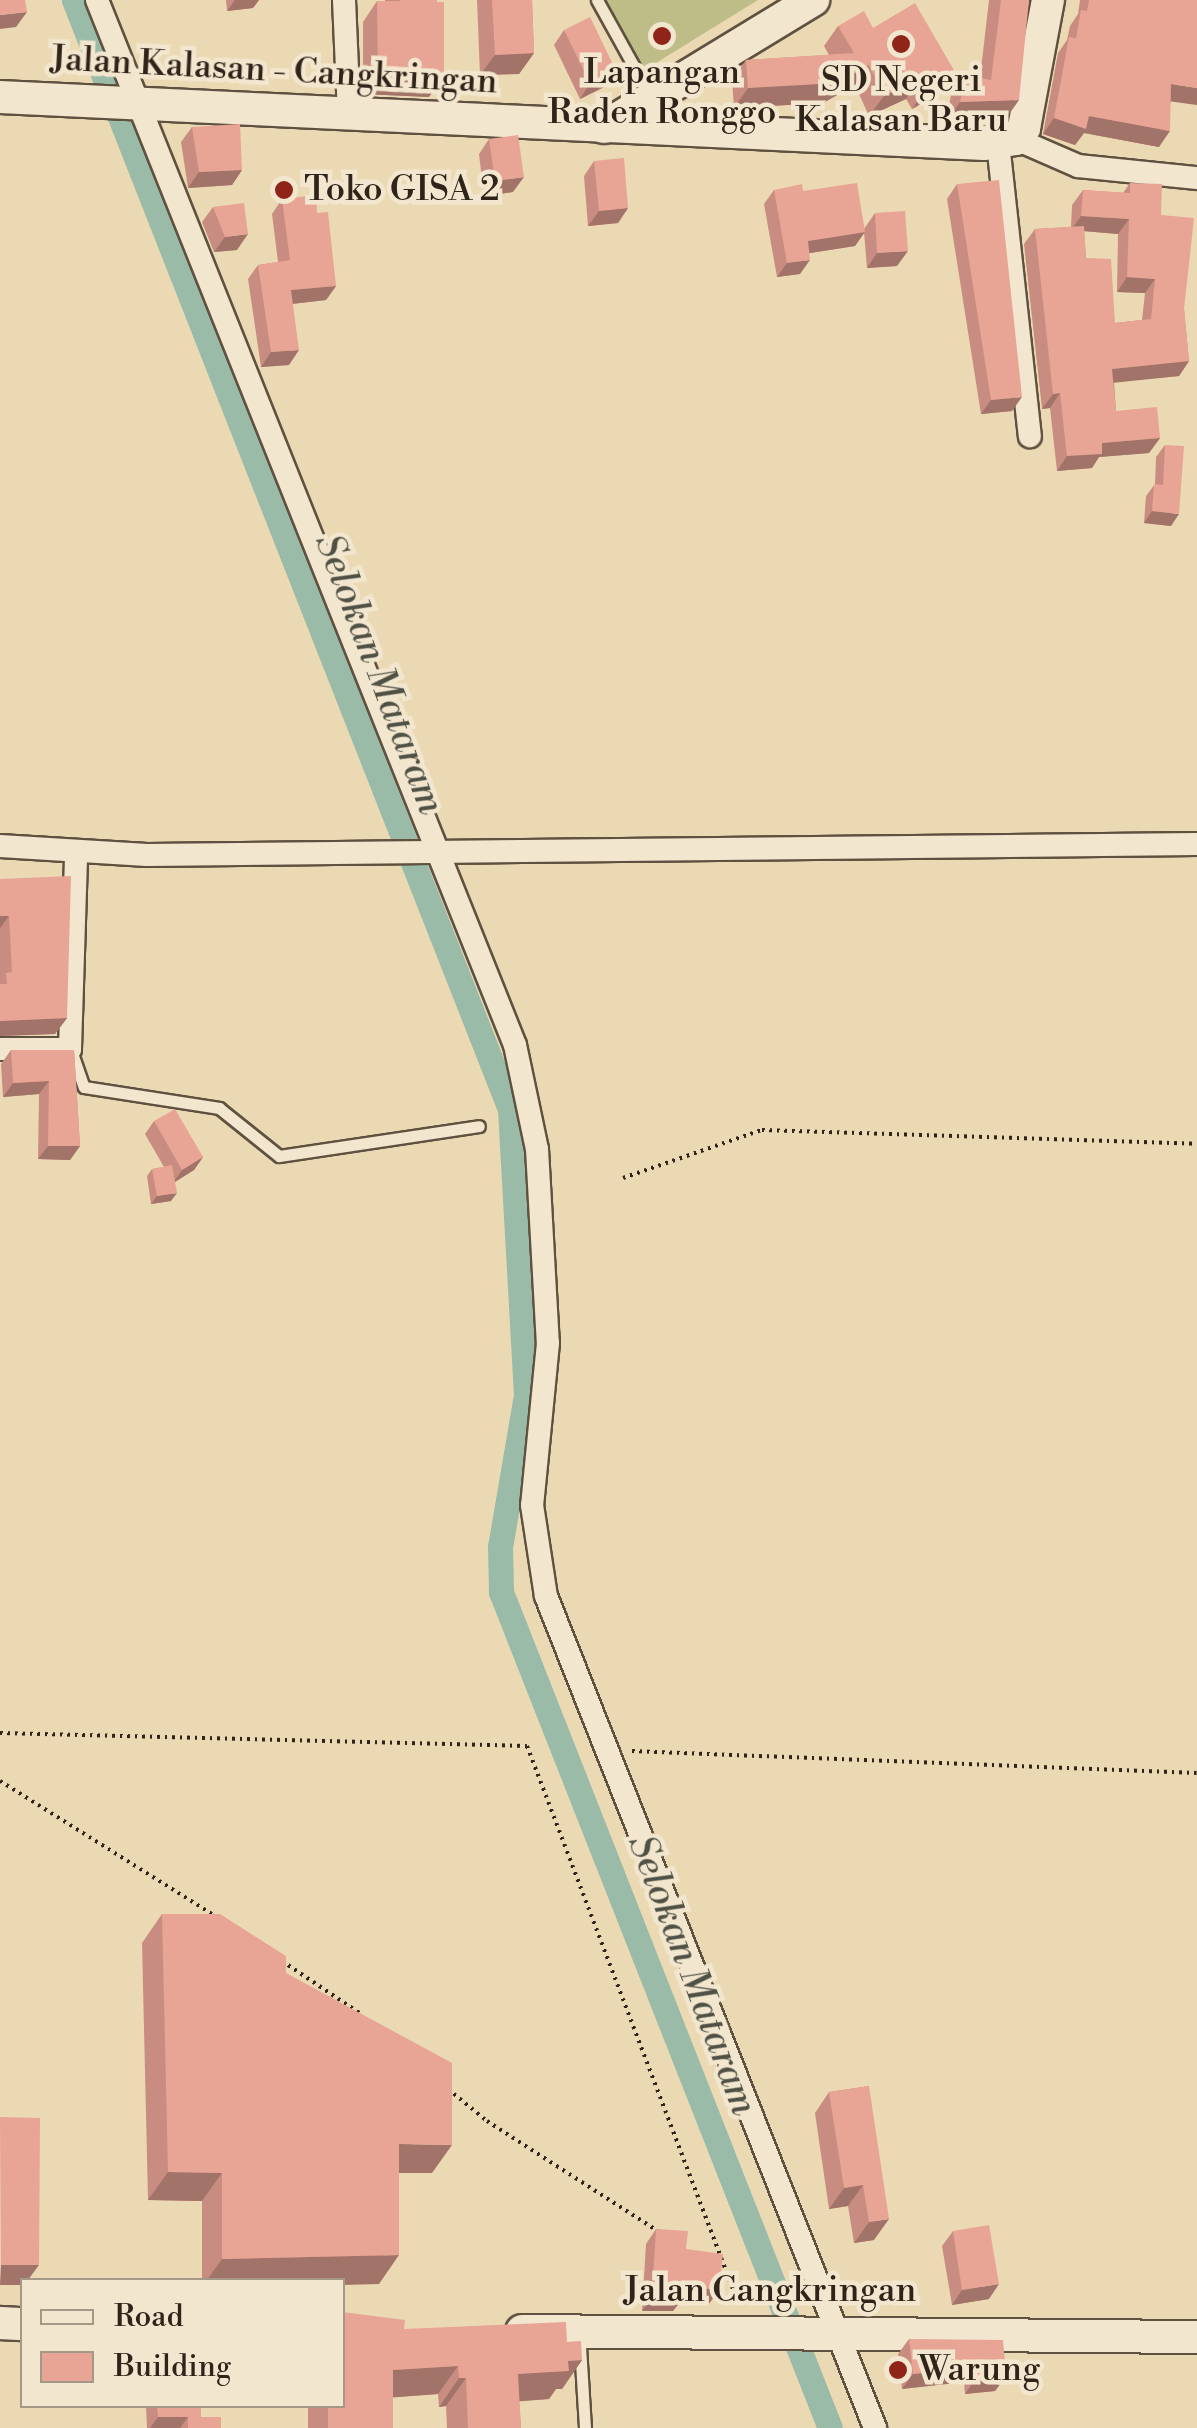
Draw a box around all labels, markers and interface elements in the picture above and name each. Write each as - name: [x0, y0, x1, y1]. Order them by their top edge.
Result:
- marker: Lapangan Raden Ronggo: [651, 25, 673, 47]
- marker: SD Negeri Kalasan Baru: [890, 33, 912, 55]
- street label: Jalan Kalasan - Cangkringan: [49, 38, 499, 104]
- place label: Lapangan Raden Ronggo: [548, 52, 776, 134]
- place label: SD Negeri Kalasan Baru: [795, 60, 1007, 142]
- place label: Toko GISA 2: [304, 169, 500, 211]
- marker: Toko GISA 2: [273, 179, 295, 201]
- water label: Selokan Mataram: [305, 527, 453, 821]
- water label: Selokan Mataram: [618, 1828, 766, 2122]
- street label: Jalan Cangkringan: [624, 2270, 916, 2312]
- legend: [20, 2278, 345, 2408]
- text: Road: [114, 2298, 184, 2336]
- text: Building: [114, 2348, 231, 2386]
- place label: Warung: [918, 2349, 1040, 2391]
- marker: Warung: [887, 2359, 909, 2381]

